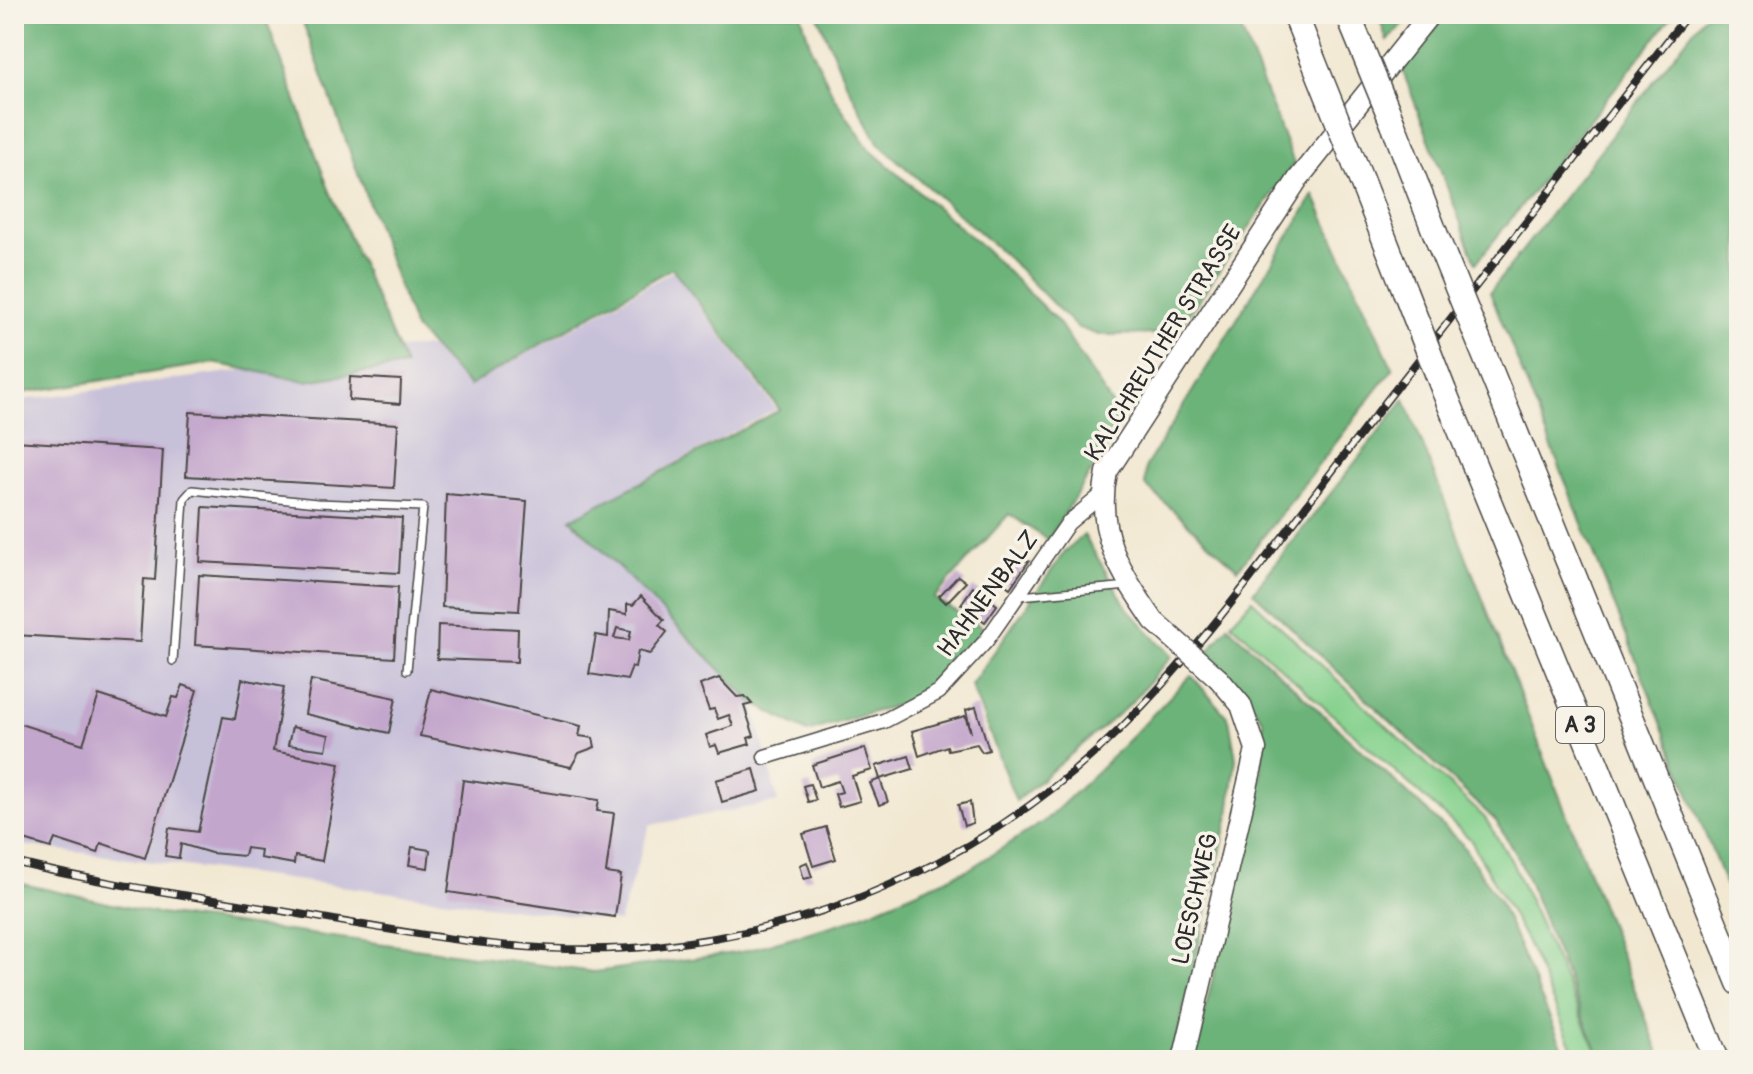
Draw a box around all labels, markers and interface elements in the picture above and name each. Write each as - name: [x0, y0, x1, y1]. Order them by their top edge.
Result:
- street label: KALCHREUTHER STRASSE: [1078, 219, 1248, 467]
- street label: HAHNENBALZ: [931, 525, 1045, 663]
- road number: A 3: [1556, 707, 1604, 743]
- street label: LOESCHWEG: [1166, 830, 1224, 968]

